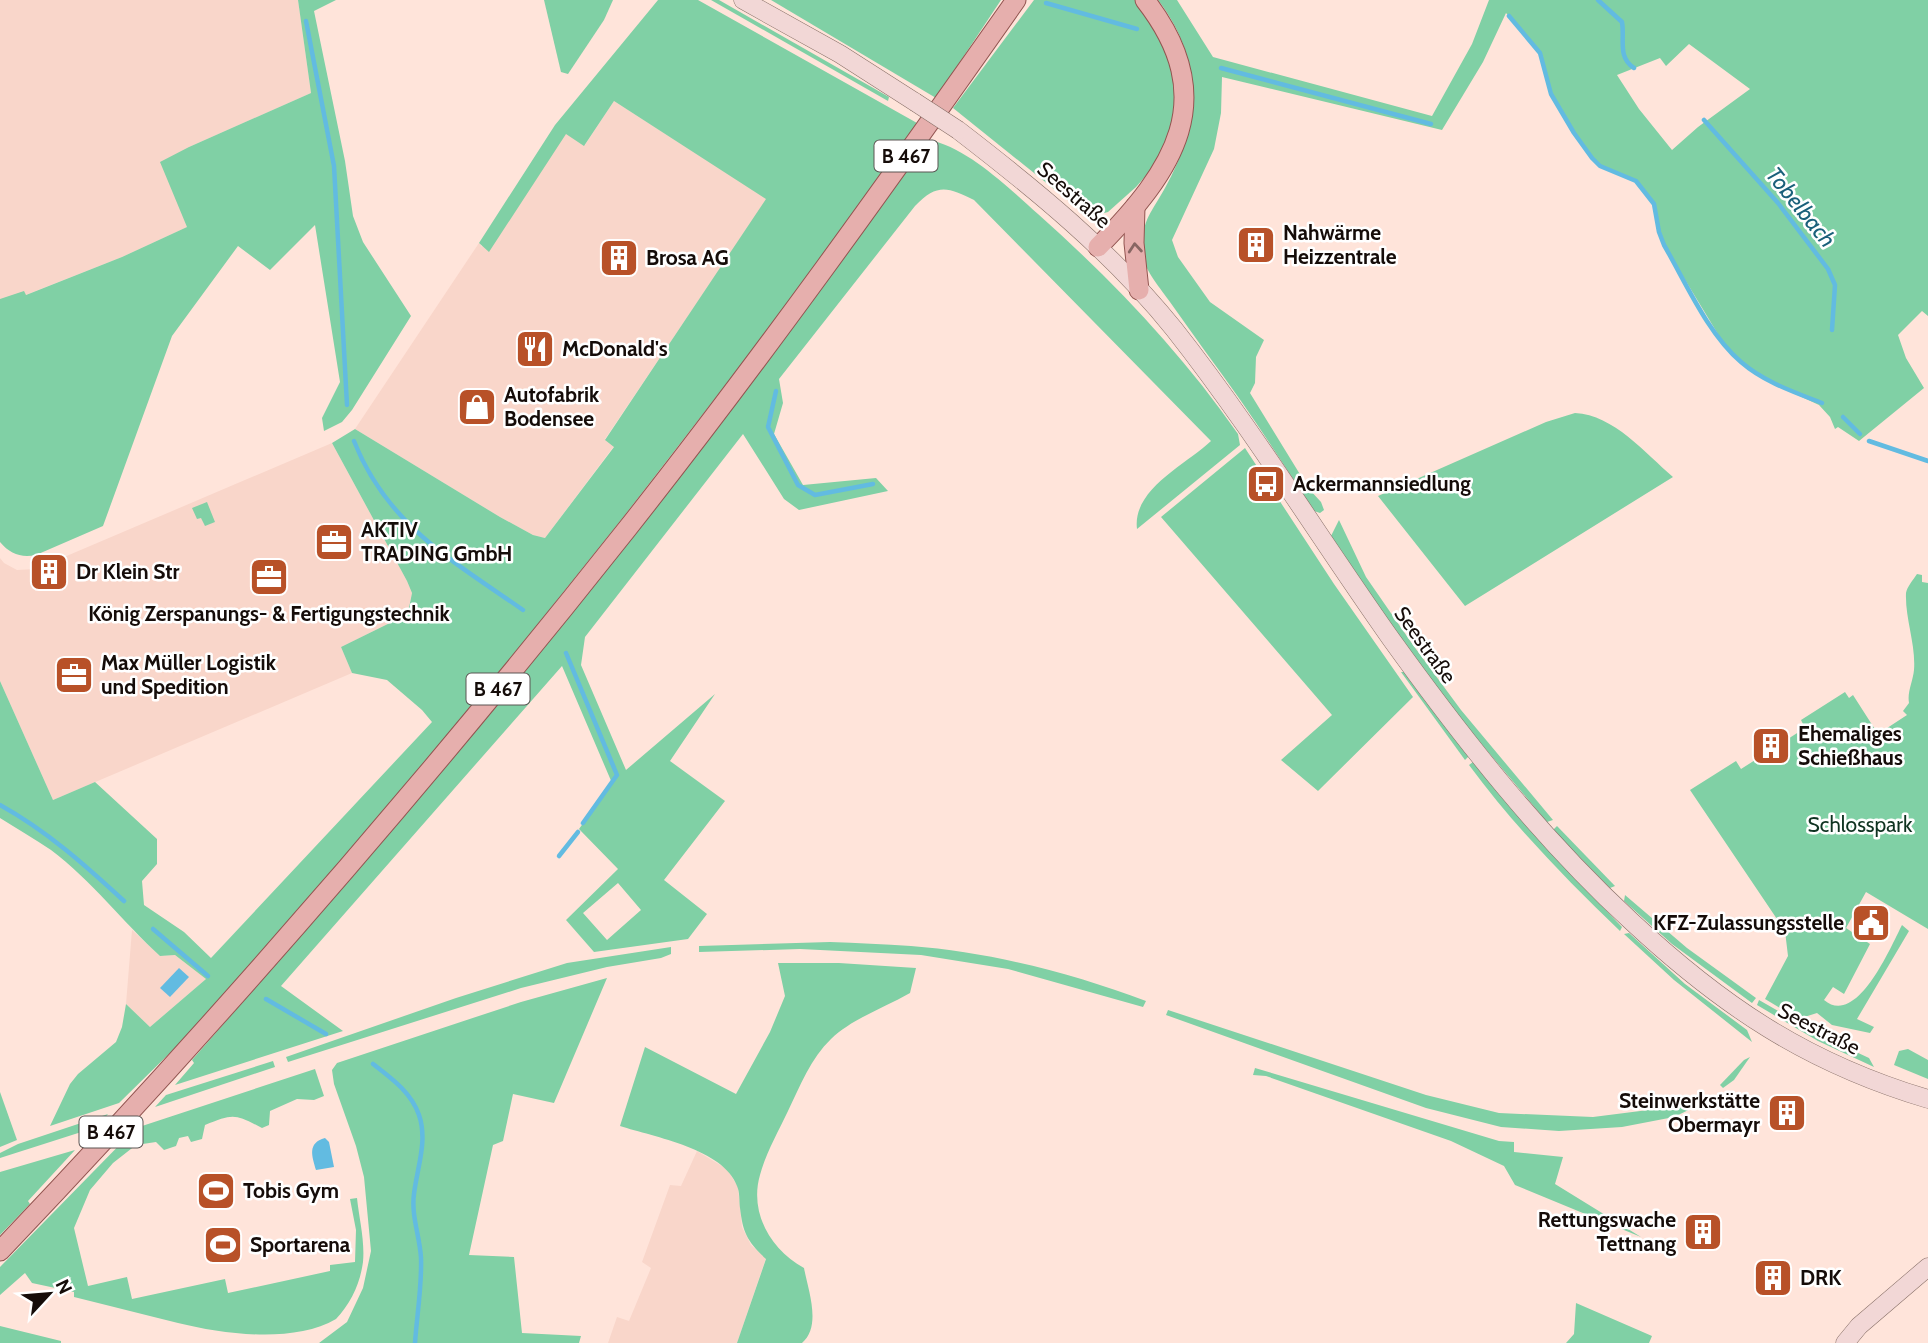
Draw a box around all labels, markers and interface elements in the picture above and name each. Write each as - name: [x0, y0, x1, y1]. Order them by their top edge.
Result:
- road number: B 467: [874, 140, 937, 172]
- street label: Seestraße: [1033, 156, 1116, 233]
- water label: Tobelbach: [1760, 161, 1842, 253]
- place label: Nahwärme Heizzentrale: [1283, 220, 1397, 269]
- building icon: Nahwärme Heizzentrale: [1235, 224, 1277, 266]
- building icon: Brosa AG: [598, 237, 640, 279]
- one-way arrow: [1128, 243, 1143, 254]
- place label: Brosa AG: [646, 245, 729, 270]
- restaurant icon: McDonald's: [514, 328, 556, 370]
- place label: McDonald's: [562, 336, 668, 361]
- place label: Autofabrik Bodensee: [504, 382, 600, 431]
- shop icon: Autofabrik Bodensee: [456, 386, 498, 428]
- bus stop icon: Ackermannsiedlung: [1245, 463, 1287, 505]
- place label: Ackermannsiedlung: [1293, 471, 1471, 496]
- place label: AKTIV TRADING GmbH: [361, 517, 512, 566]
- office icon: AKTIV TRADING GmbH: [313, 521, 355, 563]
- building icon: Dr Klein Str: [28, 551, 70, 593]
- office icon: König Zerspanungs- & Fertigungstechnik: [248, 556, 290, 598]
- place label: Dr Klein Str: [76, 559, 180, 584]
- place label: König Zerspanungs- & Fertigungstechnik: [88, 601, 450, 626]
- street label: Seestraße: [1389, 601, 1462, 688]
- place label: Max Müller Logistik und Spedition: [101, 650, 277, 699]
- office icon: Max Müller Logistik und Spedition: [53, 654, 95, 696]
- road number: B 467: [466, 674, 530, 704]
- place label: Ehemaliges Schießhaus: [1798, 721, 1903, 770]
- building icon: Ehemaliges Schießhaus: [1750, 725, 1792, 767]
- park label: Schlosspark: [1808, 812, 1913, 837]
- public building icon: KFZ-Zulassungsstelle: [1850, 902, 1892, 944]
- place label: KFZ-Zulassungsstelle: [1653, 910, 1844, 935]
- street label: Seestraße: [1774, 997, 1865, 1060]
- place label: Steinwerkstätte Obermayr: [1619, 1088, 1760, 1137]
- building icon: Steinwerkstätte Obermayr: [1766, 1092, 1808, 1134]
- road number: B 467: [80, 1116, 142, 1148]
- sports icon: Tobis Gym: [195, 1170, 237, 1212]
- place label: Tobis Gym: [243, 1178, 339, 1203]
- place label: Rettungswache Tettnang: [1538, 1207, 1676, 1256]
- building icon: Rettungswache Tettnang: [1682, 1211, 1724, 1253]
- sports icon: Sportarena: [202, 1224, 244, 1266]
- place label: Sportarena: [250, 1232, 351, 1257]
- building icon: DRK: [1752, 1257, 1794, 1299]
- north arrow: [14, 1259, 84, 1329]
- place label: DRK: [1800, 1265, 1842, 1290]
- text: N: [51, 1276, 77, 1298]

